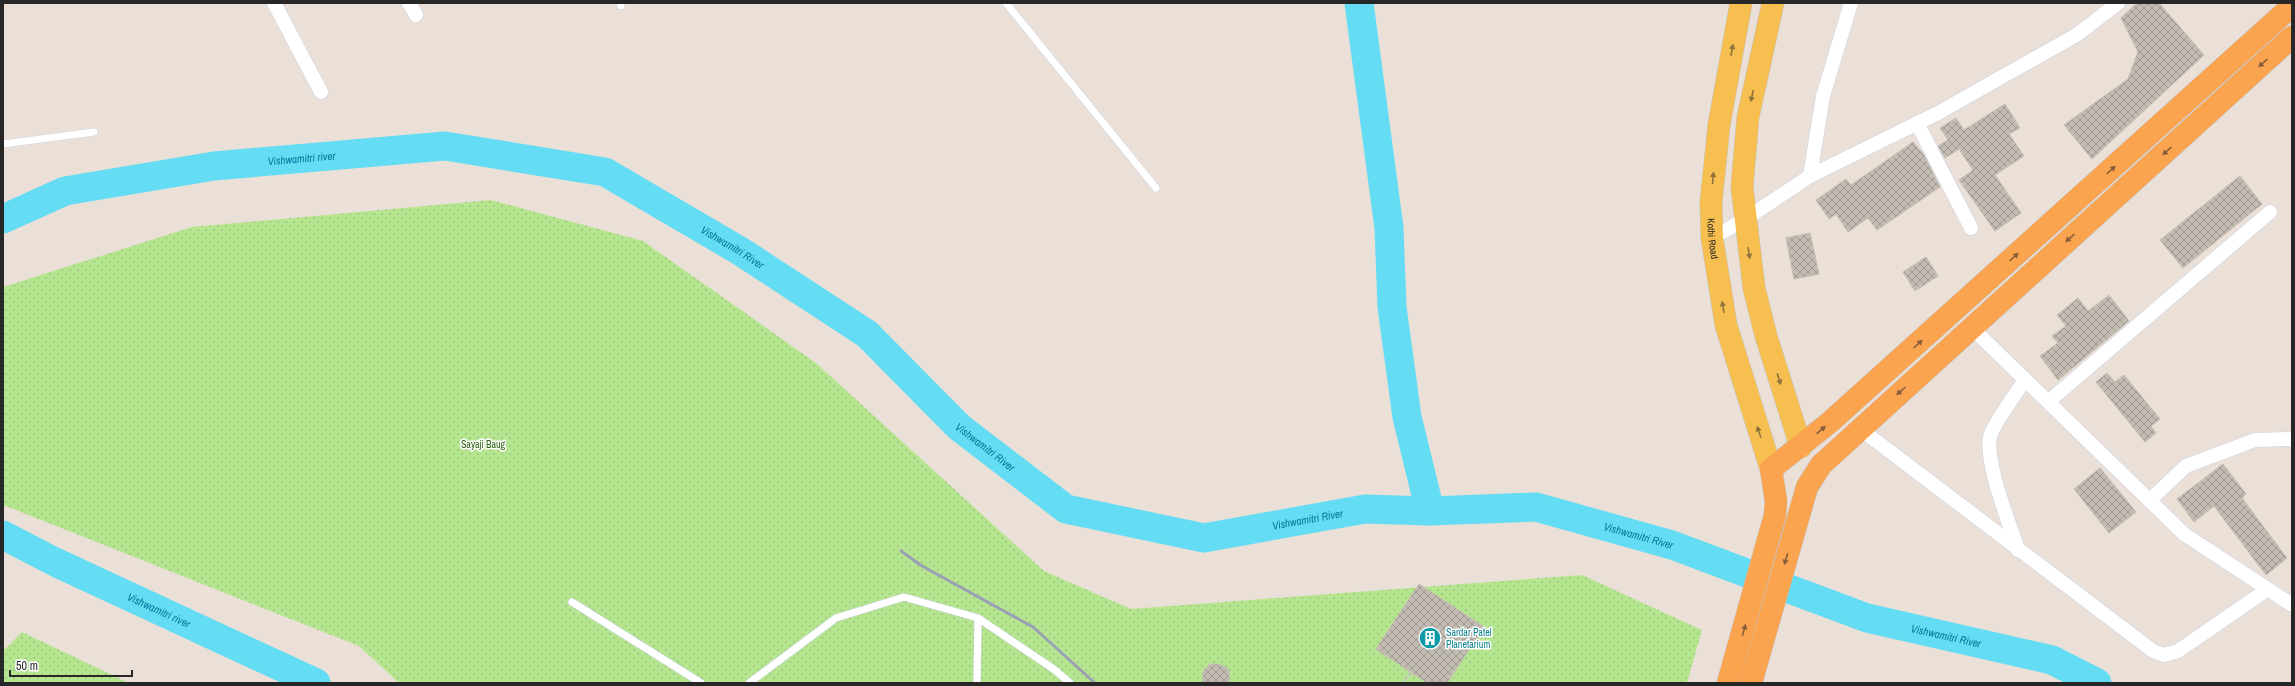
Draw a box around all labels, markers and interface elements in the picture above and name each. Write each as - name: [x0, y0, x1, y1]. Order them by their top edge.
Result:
- one-way arrow: [1729, 44, 1735, 56]
- one-way arrow: [2258, 59, 2268, 68]
- one-way arrow: [1749, 90, 1755, 102]
- one-way arrow: [2161, 146, 2172, 155]
- water label: Vishwamitri river: [267, 148, 337, 168]
- one-way arrow: [2106, 165, 2116, 174]
- one-way arrow: [1710, 172, 1717, 184]
- street label: Kothi Road: [1705, 218, 1722, 260]
- water label: Vishwamitri River: [698, 223, 768, 272]
- one-way arrow: [2065, 233, 2075, 243]
- one-way arrow: [1746, 246, 1752, 259]
- one-way arrow: [2009, 252, 2019, 261]
- one-way arrow: [1720, 301, 1726, 314]
- one-way arrow: [1912, 339, 1923, 348]
- one-way arrow: [1776, 373, 1782, 385]
- one-way arrow: [1896, 386, 1906, 395]
- water label: Vishwamitri River: [952, 420, 1019, 475]
- one-way arrow: [1756, 426, 1762, 438]
- one-way arrow: [1815, 426, 1826, 435]
- park label: Sayaji Baug: [461, 438, 506, 451]
- water label: Vishwamitri River: [1271, 506, 1345, 533]
- water label: Vishwamitri River: [1602, 519, 1676, 552]
- one-way arrow: [1783, 553, 1789, 565]
- water label: Vishwamitri river: [125, 589, 194, 631]
- water label: Vishwamitri River: [1910, 621, 1983, 651]
- one-way arrow: [1741, 624, 1747, 636]
- building icon: Sardar Patel Planetarium: [1417, 625, 1443, 651]
- place label: Sardar Patel Planetarium: [1446, 626, 1492, 651]
- scale bar: [10, 652, 132, 678]
- text: 50 m: [16, 658, 38, 674]

